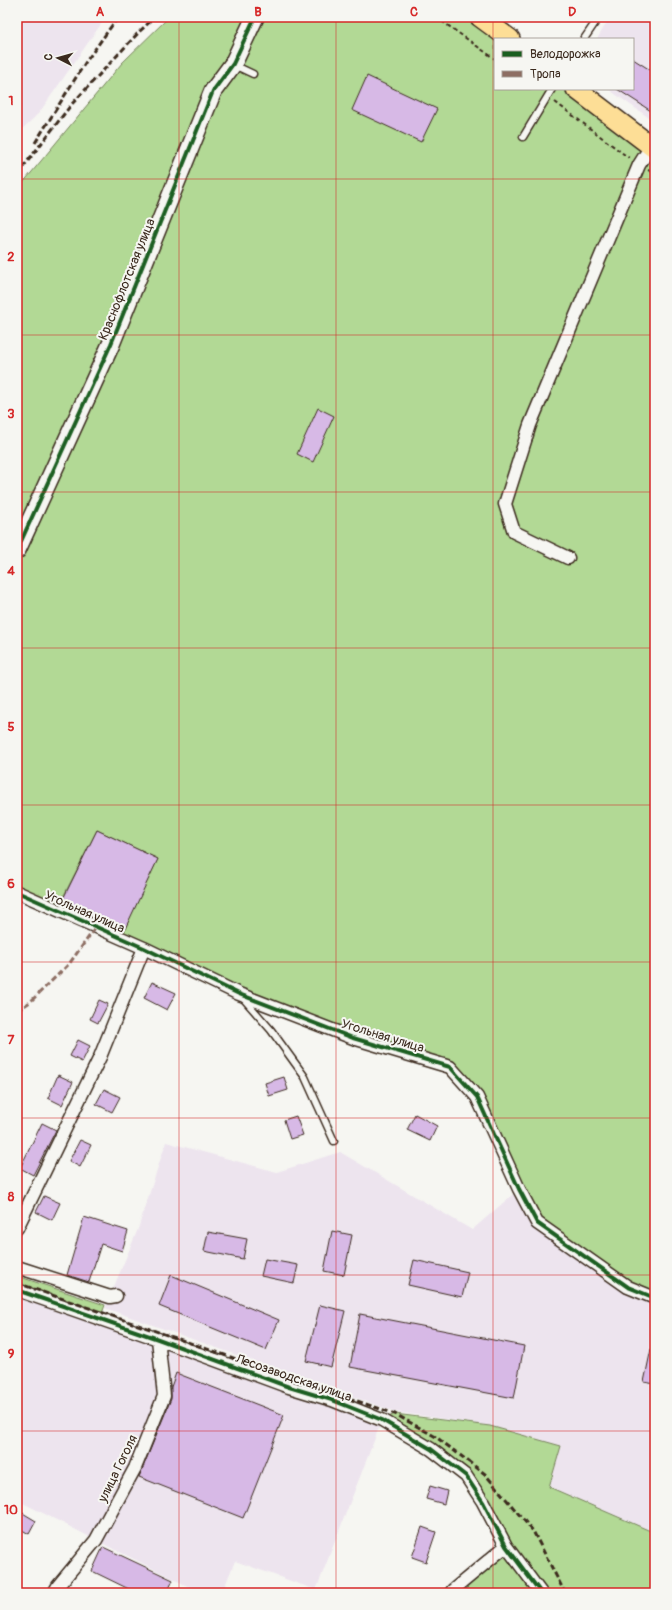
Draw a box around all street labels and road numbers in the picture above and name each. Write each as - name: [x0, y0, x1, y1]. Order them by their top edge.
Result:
- street label: Краснофлотская улица: [95, 216, 159, 343]
- street label: Угольная улица: [42, 887, 127, 937]
- street label: Угольная улица: [339, 1016, 426, 1056]
- street label: Лесозаводская улица: [232, 1350, 354, 1405]
- street label: улица Гоголя: [94, 1432, 141, 1506]

